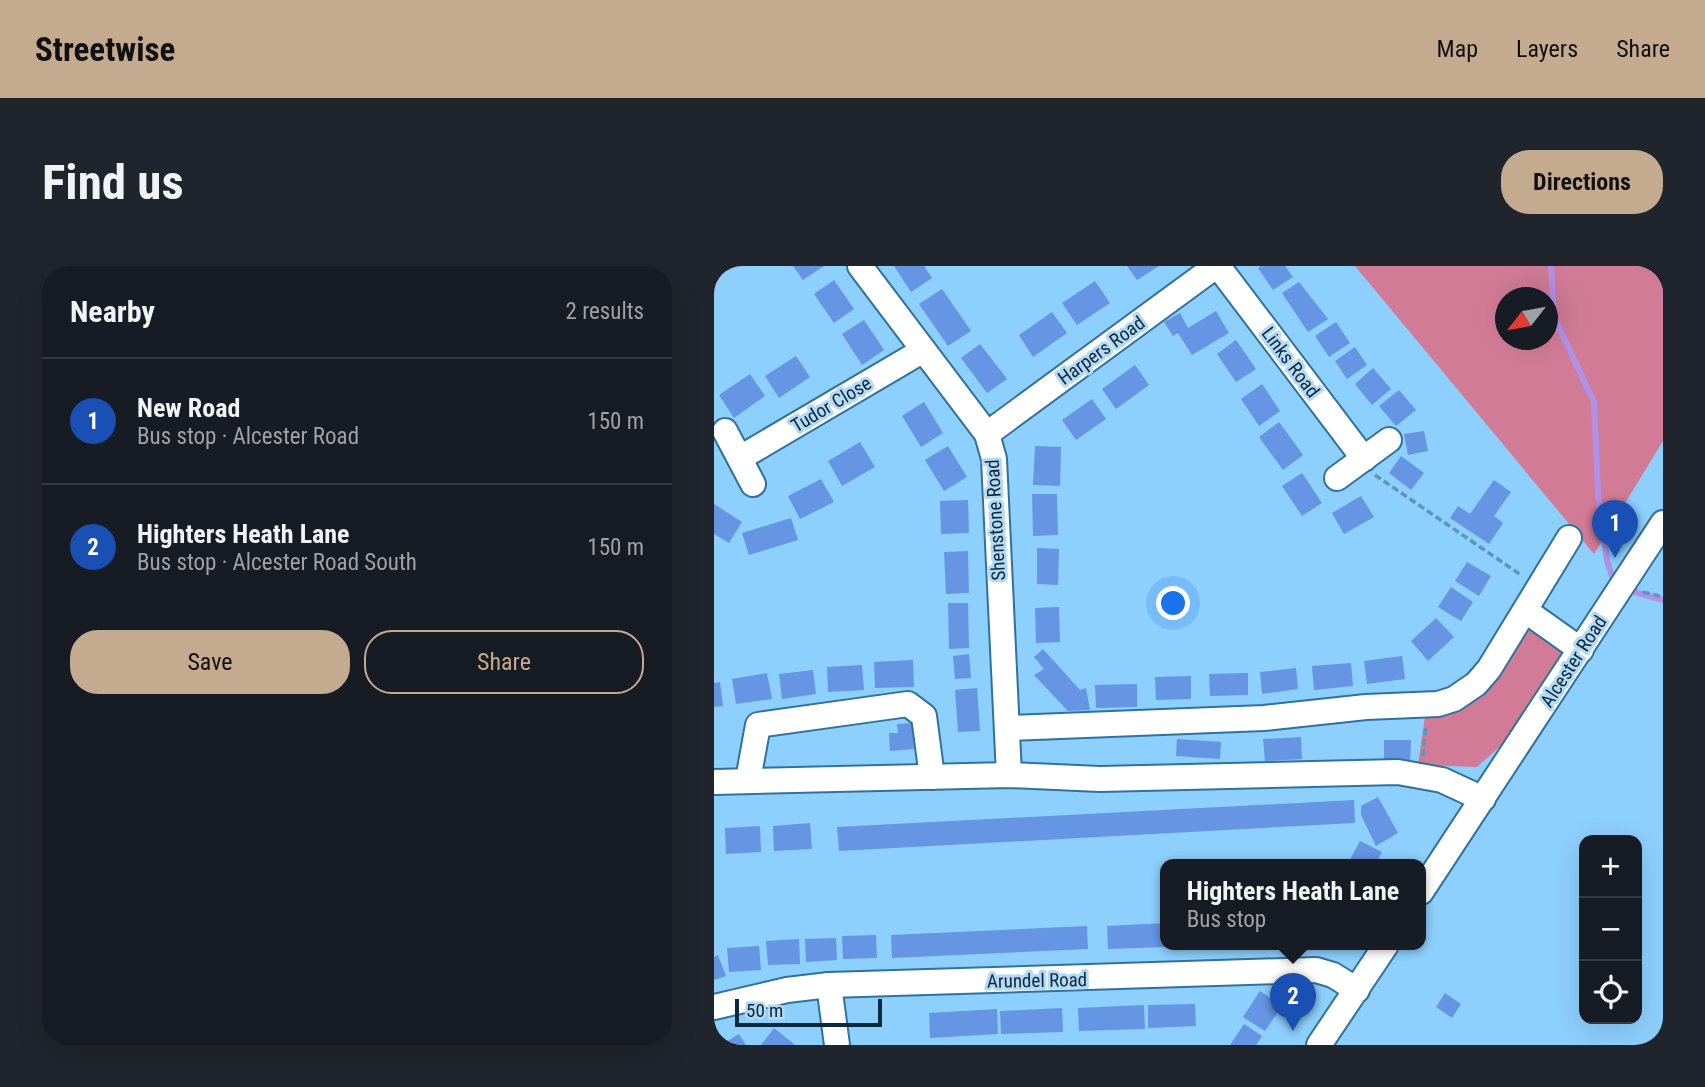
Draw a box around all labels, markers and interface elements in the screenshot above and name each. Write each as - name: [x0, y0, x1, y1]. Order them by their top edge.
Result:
- text: Streetwise: [35, 30, 175, 69]
- text: Map: [1437, 35, 1478, 63]
- text: Layers: [1516, 35, 1578, 63]
- text: Share: [1616, 35, 1670, 63]
- button: Directions: [1501, 150, 1663, 214]
- text: Find us: [42, 154, 184, 211]
- north arrow: [1495, 287, 1558, 350]
- text: Nearby: [70, 294, 155, 329]
- text: 2 results: [566, 298, 644, 325]
- street label: Harpers Road: [1053, 311, 1149, 390]
- street label: Links Road: [1257, 322, 1325, 402]
- street label: Tudor Close: [787, 371, 876, 437]
- text: New Road: [137, 393, 240, 423]
- text: 1: [87, 408, 99, 435]
- text: 150 m: [587, 408, 644, 435]
- text: Bus stop · Alcester Road: [137, 423, 359, 450]
- street label: Shenstone Road: [981, 459, 1010, 581]
- pin: 1: [1592, 500, 1638, 558]
- text: Highters Heath Lane: [137, 519, 350, 549]
- text: 2: [87, 534, 99, 561]
- text: 150 m: [587, 534, 644, 561]
- text: Bus stop · Alcester Road South: [137, 549, 417, 576]
- your location: [1156, 586, 1190, 620]
- street label: Alcester Road: [1535, 611, 1612, 711]
- button: Save: [70, 630, 350, 694]
- button: Share: [364, 630, 644, 694]
- map controls: [1579, 835, 1642, 1024]
- button: +: [1579, 835, 1642, 898]
- popup: [1160, 859, 1426, 950]
- text: Highters Heath Lane: [1187, 876, 1399, 906]
- button: −: [1579, 898, 1642, 961]
- text: Bus stop: [1187, 906, 1266, 933]
- button: locate: [1579, 961, 1642, 1024]
- street label: Arundel Road: [987, 968, 1087, 993]
- pin: 2: [1270, 973, 1316, 1031]
- scale bar: [735, 996, 882, 1028]
- text: 50 m: [746, 999, 783, 1022]

